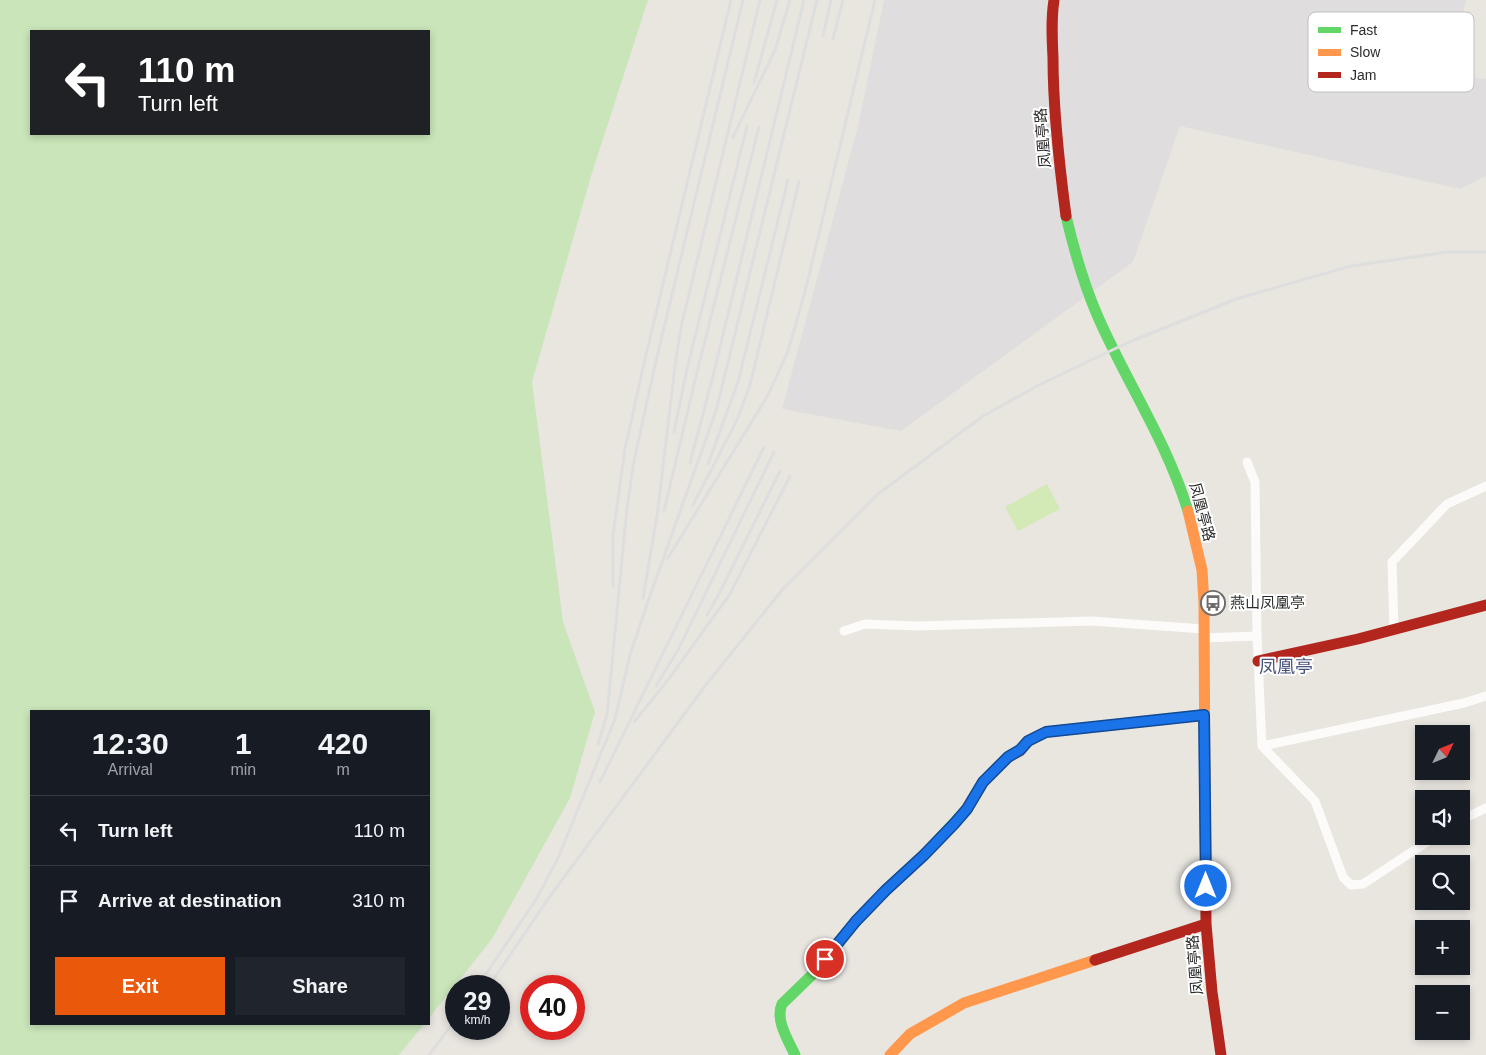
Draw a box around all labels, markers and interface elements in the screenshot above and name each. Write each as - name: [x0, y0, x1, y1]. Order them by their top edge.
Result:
- legend: [1308, 12, 1474, 92]
- text: Fast: [1350, 22, 1377, 38]
- text: Slow: [1350, 44, 1381, 60]
- icon: left: [55, 50, 120, 115]
- text: 110 m: [138, 50, 235, 89]
- text: Jam: [1350, 67, 1376, 83]
- text: Turn left: [138, 91, 218, 116]
- street label: 凤凰亭路: [1031, 107, 1054, 169]
- street label: 凤凰亭路: [1187, 481, 1218, 543]
- bus stop icon: 燕山凤凰亭: [1200, 590, 1226, 616]
- place label: 燕山凤凰亭: [1230, 594, 1305, 611]
- district label: 凤凰亭: [1259, 657, 1313, 677]
- north arrow: [1415, 725, 1470, 780]
- map controls: [1415, 725, 1470, 1040]
- text: 12:30: [92, 727, 169, 760]
- text: 1: [235, 727, 252, 760]
- text: 420: [318, 727, 368, 760]
- text: Arrival: [108, 761, 153, 778]
- text: min: [230, 761, 256, 778]
- text: m: [336, 761, 350, 778]
- button: sound: [1415, 790, 1470, 845]
- icon: left: [55, 817, 83, 845]
- text: Turn left: [98, 820, 173, 841]
- text: 110 m: [354, 820, 405, 841]
- button: search: [1415, 855, 1470, 910]
- position arrow: [1179, 859, 1231, 911]
- icon: arrive: [55, 887, 83, 915]
- text: Arrive at destination: [98, 890, 282, 911]
- text: 310 m: [352, 890, 405, 911]
- button: +: [1415, 920, 1470, 975]
- street label: 凤凰亭路: [1183, 934, 1206, 996]
- pin: [804, 938, 846, 980]
- icon: arrive: [811, 945, 839, 973]
- button: Exit: [55, 957, 225, 1015]
- button: Share: [235, 957, 405, 1015]
- speed limit sign: 40: [520, 975, 585, 1040]
- button: −: [1415, 985, 1470, 1040]
- text: 29: [464, 987, 491, 1015]
- text: km/h: [464, 1013, 491, 1027]

